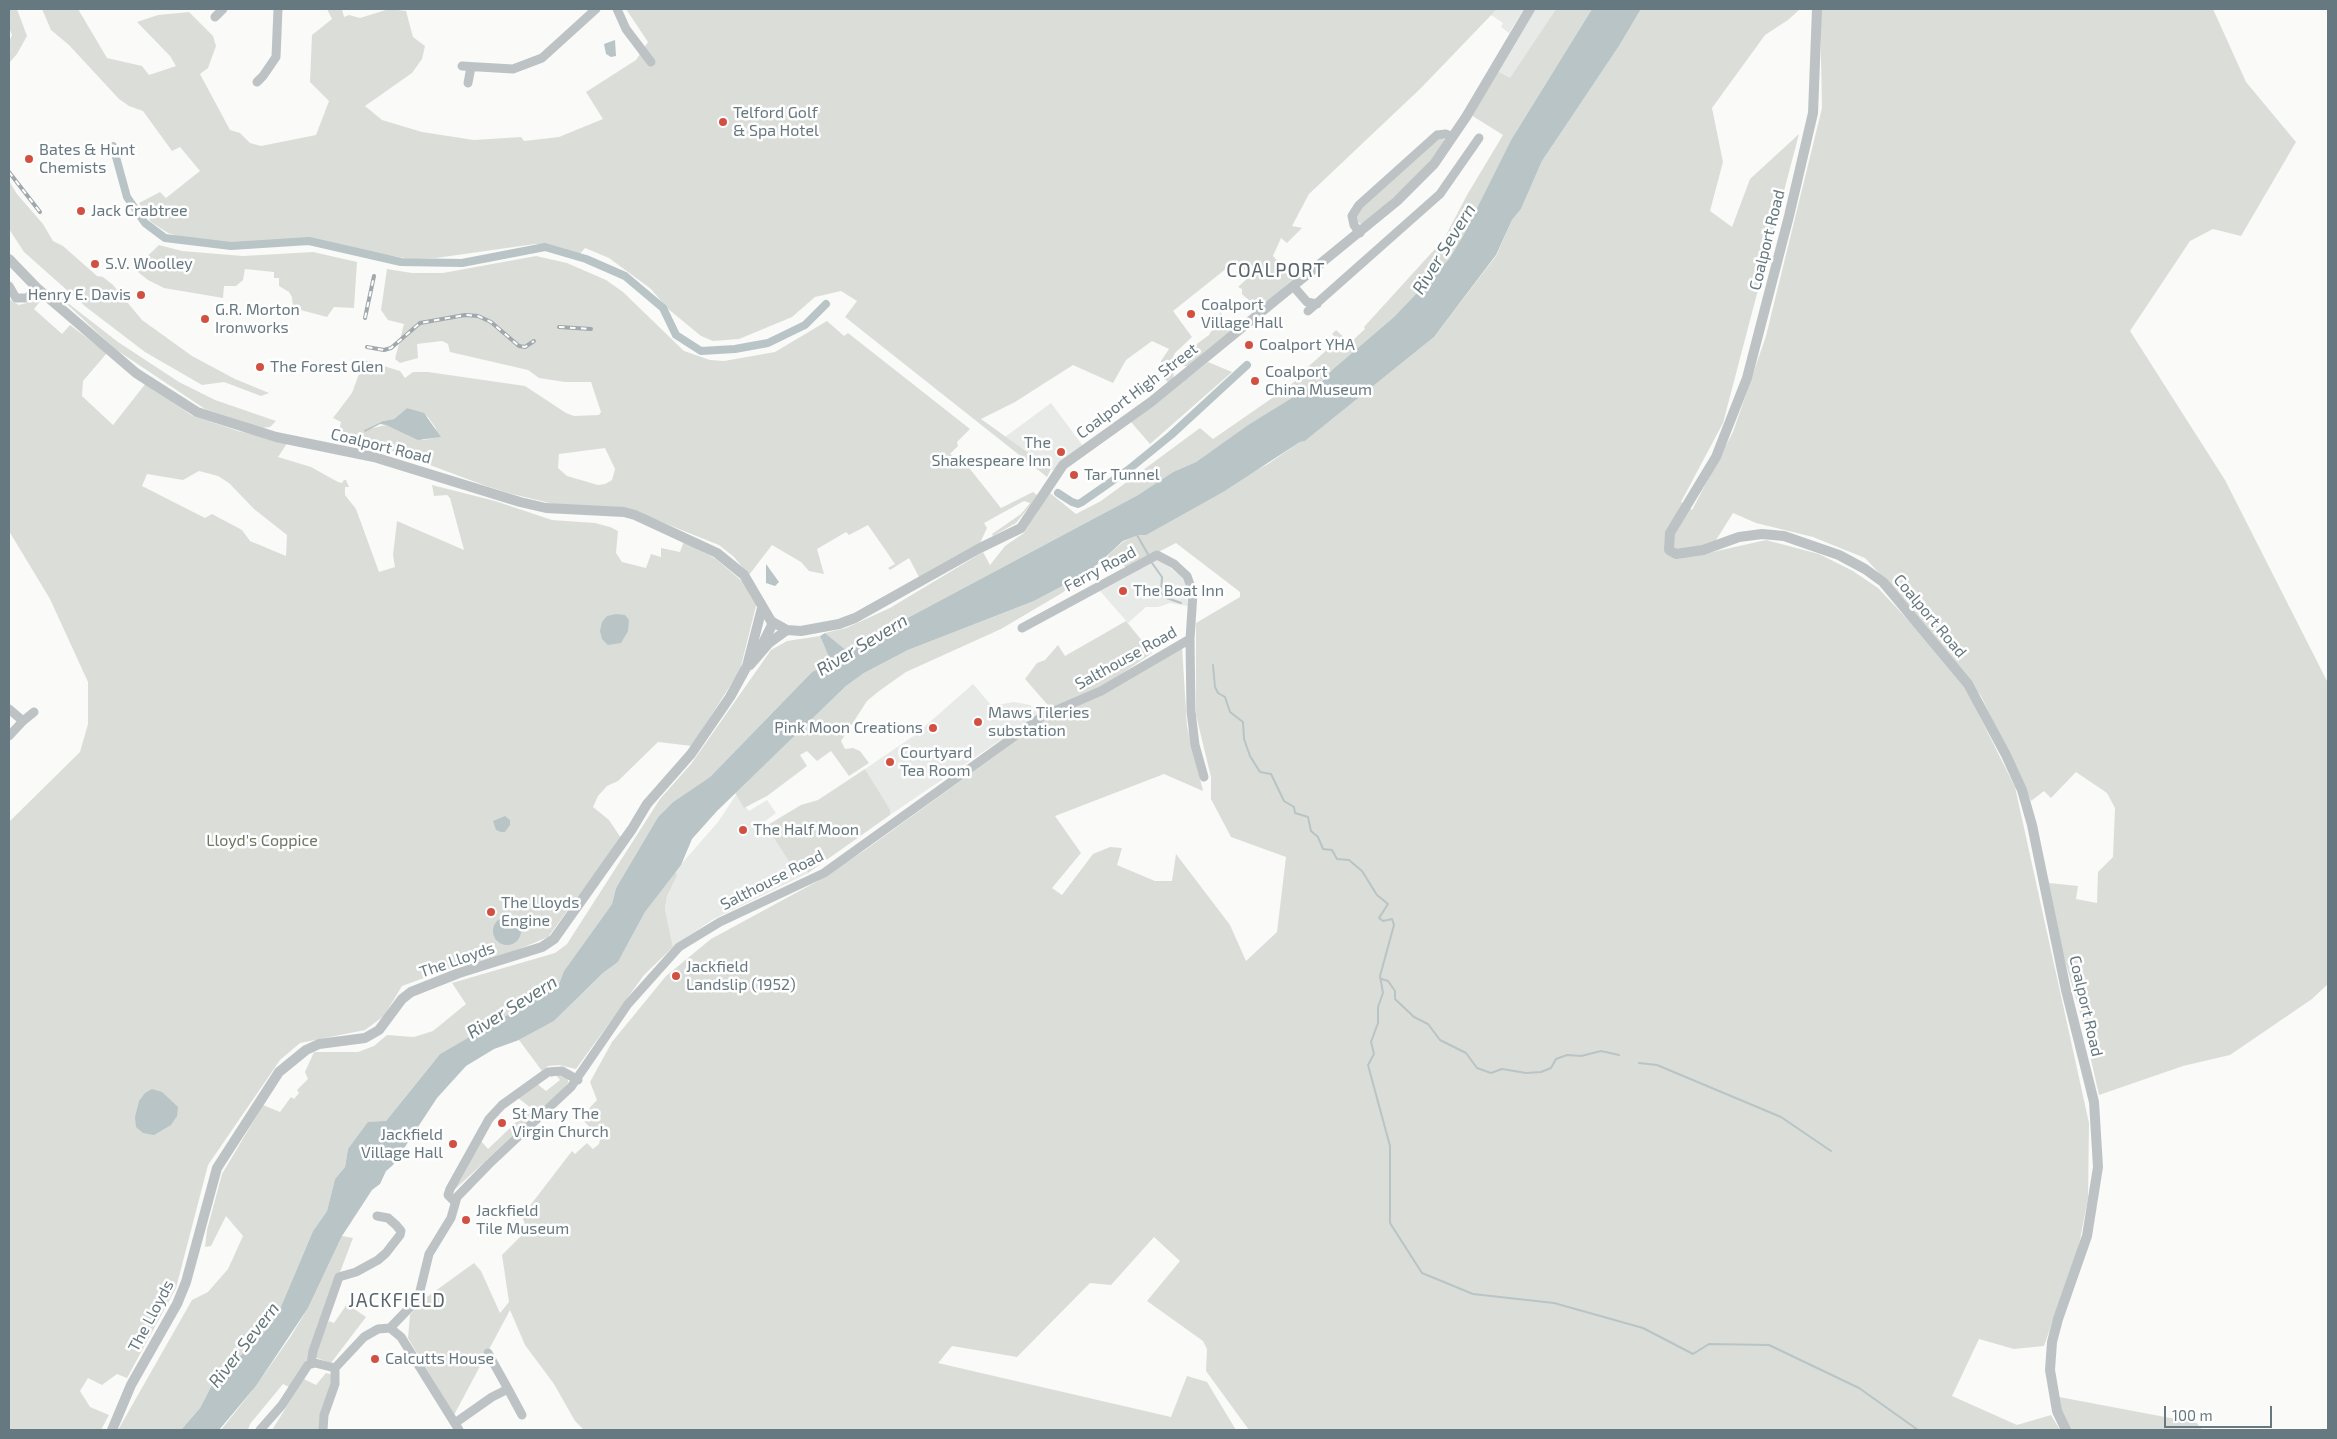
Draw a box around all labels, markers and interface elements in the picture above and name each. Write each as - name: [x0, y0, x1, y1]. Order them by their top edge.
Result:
- place label: Telford Golf & Spa Hotel: [733, 103, 819, 141]
- marker: Telford Golf & Spa Hotel: [717, 116, 729, 128]
- place label: Bates & Hunt Chemists: [39, 140, 135, 178]
- marker: Bates & Hunt Chemists: [23, 153, 35, 165]
- street label: Coalport Road: [1745, 188, 1789, 292]
- water label: River Severn: [1408, 200, 1480, 298]
- place label: Jack Crabtree: [91, 201, 188, 221]
- marker: Jack Crabtree: [75, 205, 87, 217]
- place label: S.V. Woolley: [105, 254, 193, 274]
- marker: S.V. Woolley: [89, 258, 101, 270]
- district label: COALPORT: [1225, 260, 1327, 282]
- place label: Henry E. Davis: [28, 285, 131, 305]
- marker: Henry E. Davis: [135, 289, 147, 301]
- place label: Coalport Village Hall: [1201, 295, 1283, 333]
- place label: G.R. Morton Ironworks: [215, 300, 300, 338]
- marker: Coalport Village Hall: [1185, 308, 1197, 320]
- marker: G.R. Morton Ironworks: [199, 313, 211, 325]
- place label: Coalport YHA: [1259, 335, 1355, 355]
- street label: Coalport High Street: [1072, 339, 1202, 443]
- marker: Coalport YHA: [1243, 339, 1255, 351]
- place label: The Forest Glen: [270, 357, 383, 377]
- marker: The Forest Glen: [254, 361, 266, 373]
- place label: Coalport China Museum: [1265, 362, 1372, 400]
- marker: Coalport China Museum: [1249, 375, 1261, 387]
- street label: Coalport Road: [329, 424, 433, 468]
- place label: The Shakespeare Inn: [932, 433, 1051, 471]
- marker: The Shakespeare Inn: [1055, 446, 1067, 458]
- place label: Tar Tunnel: [1084, 465, 1159, 485]
- marker: Tar Tunnel: [1068, 469, 1080, 481]
- street label: Ferry Road: [1061, 542, 1139, 596]
- street label: Coalport Road: [1890, 570, 1970, 662]
- place label: The Boat Inn: [1133, 581, 1224, 601]
- marker: The Boat Inn: [1117, 585, 1129, 597]
- water label: River Severn: [813, 609, 911, 681]
- street label: Salthouse Road: [1072, 622, 1180, 694]
- place label: Maws Tileries substation: [988, 703, 1089, 741]
- marker: Maws Tileries substation: [972, 716, 984, 728]
- place label: Pink Moon Creations: [774, 718, 923, 738]
- marker: Pink Moon Creations: [927, 722, 939, 734]
- place label: Courtyard Tea Room: [900, 743, 972, 781]
- marker: Courtyard Tea Room: [884, 756, 896, 768]
- place label: The Half Moon: [753, 820, 859, 840]
- marker: The Half Moon: [737, 824, 749, 836]
- park label: Lloyd's Coppice: [206, 831, 318, 851]
- street label: Salthouse Road: [717, 846, 827, 914]
- place label: The Lloyds Engine: [501, 893, 579, 931]
- marker: The Lloyds Engine: [485, 906, 497, 918]
- street label: The Lloyds: [417, 938, 497, 982]
- street label: Coalport Road: [2065, 954, 2107, 1058]
- place label: Jackfield Landslip (1952): [686, 957, 796, 995]
- marker: Jackfield Landslip (1952): [670, 970, 682, 982]
- water label: River Severn: [463, 971, 561, 1043]
- place label: St Mary The Virgin Church: [512, 1104, 609, 1142]
- marker: St Mary The Virgin Church: [496, 1117, 508, 1129]
- place label: Jackfield Village Hall: [361, 1125, 443, 1163]
- marker: Jackfield Village Hall: [447, 1138, 459, 1150]
- place label: Jackfield Tile Museum: [476, 1201, 569, 1239]
- marker: Jackfield Tile Museum: [460, 1214, 472, 1226]
- street label: The Lloyds: [124, 1277, 178, 1355]
- district label: JACKFIELD: [347, 1290, 447, 1312]
- water label: River Severn: [204, 1298, 284, 1392]
- place label: Calcutts House: [385, 1349, 494, 1369]
- marker: Calcutts House: [369, 1353, 381, 1365]
- scale bar: [2167, 1396, 2274, 1428]
- text: 100 m: [2172, 1406, 2213, 1424]

